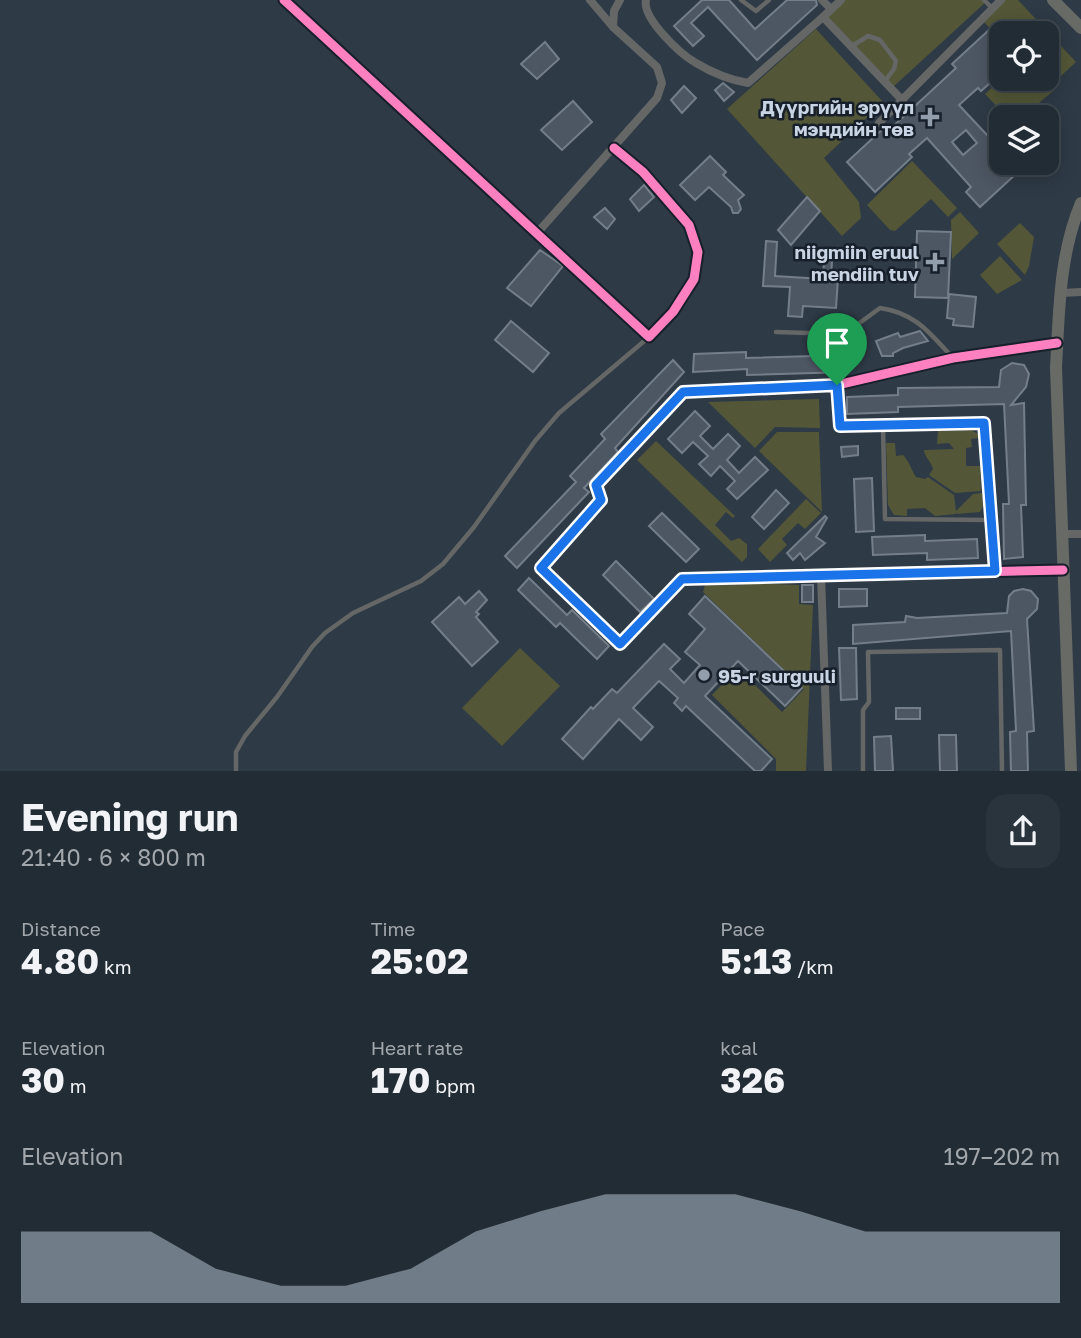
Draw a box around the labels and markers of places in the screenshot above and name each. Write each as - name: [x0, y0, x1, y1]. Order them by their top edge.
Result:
- place label: Дүүргийн эрүүл мэндийн төв: [760, 95, 914, 140]
- marker: Дүүргийн эрүүл мэндийн төв: [920, 107, 940, 127]
- place label: niigmiin eruul mendiin tuv: [795, 240, 920, 285]
- marker: niigmiin eruul mendiin tuv: [925, 252, 945, 272]
- pin: [807, 313, 867, 385]
- place label: 95-r surguuli: [718, 664, 836, 687]
- marker: 95-r surguuli: [696, 667, 712, 683]

